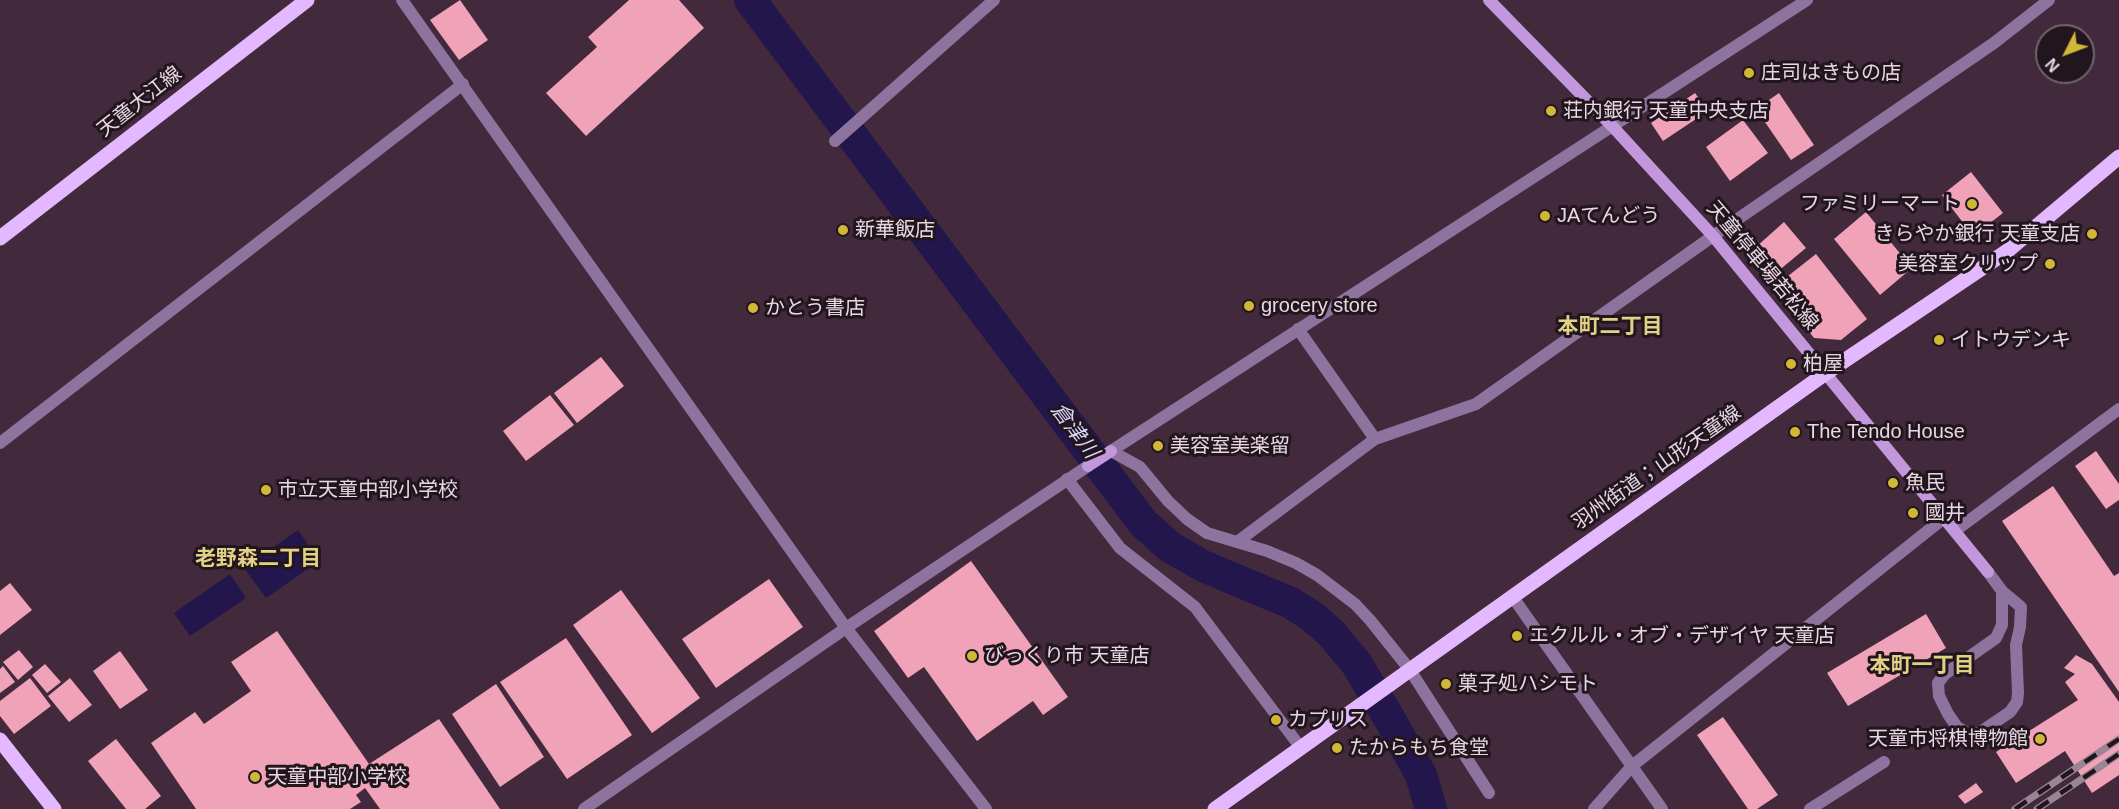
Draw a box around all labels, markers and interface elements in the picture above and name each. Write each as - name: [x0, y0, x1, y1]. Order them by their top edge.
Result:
- north arrow: [2035, 24, 2095, 84]
- text: N: [2043, 55, 2063, 75]
- place label: 庄司はきもの店: [1761, 61, 1901, 85]
- street label: 天童大江線: [93, 62, 187, 142]
- marker: 庄司はきもの店: [1742, 66, 1756, 80]
- place label: 荘内銀行 天童中央支店: [1563, 99, 1769, 123]
- marker: 荘内銀行 天童中央支店: [1544, 104, 1558, 118]
- place label: ファミリーマート: [1800, 192, 1960, 216]
- street label: 天童停車場若松線: [1701, 197, 1823, 335]
- marker: ファミリーマート: [1965, 197, 1979, 211]
- place label: JAてんどう: [1557, 204, 1660, 228]
- marker: JAてんどう: [1538, 209, 1552, 223]
- place label: 新華飯店: [855, 218, 935, 242]
- place label: きらやか銀行 天童支店: [1874, 222, 2080, 246]
- marker: 新華飯店: [836, 223, 850, 237]
- marker: きらやか銀行 天童支店: [2085, 227, 2099, 241]
- place label: 美容室クリップ: [1898, 252, 2038, 276]
- marker: 美容室クリップ: [2043, 257, 2057, 271]
- place label: grocery store: [1261, 294, 1378, 318]
- place label: かとう書店: [765, 296, 865, 320]
- marker: grocery store: [1242, 299, 1256, 313]
- marker: かとう書店: [746, 301, 760, 315]
- district label: 本町二丁目: [1558, 314, 1662, 340]
- place label: イトウデンキ: [1951, 328, 2071, 352]
- marker: イトウデンキ: [1932, 333, 1946, 347]
- place label: 柏屋: [1803, 352, 1843, 376]
- marker: 柏屋: [1784, 357, 1798, 371]
- water label: 倉津川: [1045, 398, 1103, 464]
- street label: 羽州街道；山形天童線: [1568, 401, 1746, 535]
- place label: The Tendo House: [1807, 420, 1965, 444]
- marker: The Tendo House: [1788, 425, 1802, 439]
- place label: 美容室美楽留: [1170, 434, 1290, 458]
- marker: 美容室美楽留: [1151, 439, 1165, 453]
- place label: 魚民: [1905, 471, 1945, 495]
- marker: 魚民: [1886, 476, 1900, 490]
- place label: 市立天童中部小学校: [278, 478, 458, 502]
- marker: 市立天童中部小学校: [259, 483, 273, 497]
- place label: 國井: [1925, 501, 1965, 525]
- marker: 國井: [1906, 506, 1920, 520]
- district label: 老野森二丁目: [195, 546, 321, 572]
- place label: エクルル・オブ・デザイヤ 天童店: [1529, 624, 1835, 648]
- marker: エクルル・オブ・デザイヤ 天童店: [1510, 629, 1524, 643]
- place label: びっくり市 天童店: [984, 644, 1150, 668]
- marker: びっくり市 天童店: [965, 649, 979, 663]
- district label: 本町一丁目: [1870, 653, 1974, 679]
- place label: 菓子処ハシモト: [1458, 672, 1598, 696]
- marker: 菓子処ハシモト: [1439, 677, 1453, 691]
- place label: カプリス: [1288, 708, 1368, 732]
- marker: カプリス: [1269, 713, 1283, 727]
- place label: 天童市将棋博物館: [1868, 727, 2028, 751]
- marker: 天童市将棋博物館: [2033, 732, 2047, 746]
- place label: たからもち食堂: [1349, 736, 1489, 760]
- marker: たからもち食堂: [1330, 741, 1344, 755]
- place label: 天童中部小学校: [267, 765, 407, 789]
- marker: 天童中部小学校: [248, 770, 262, 784]

